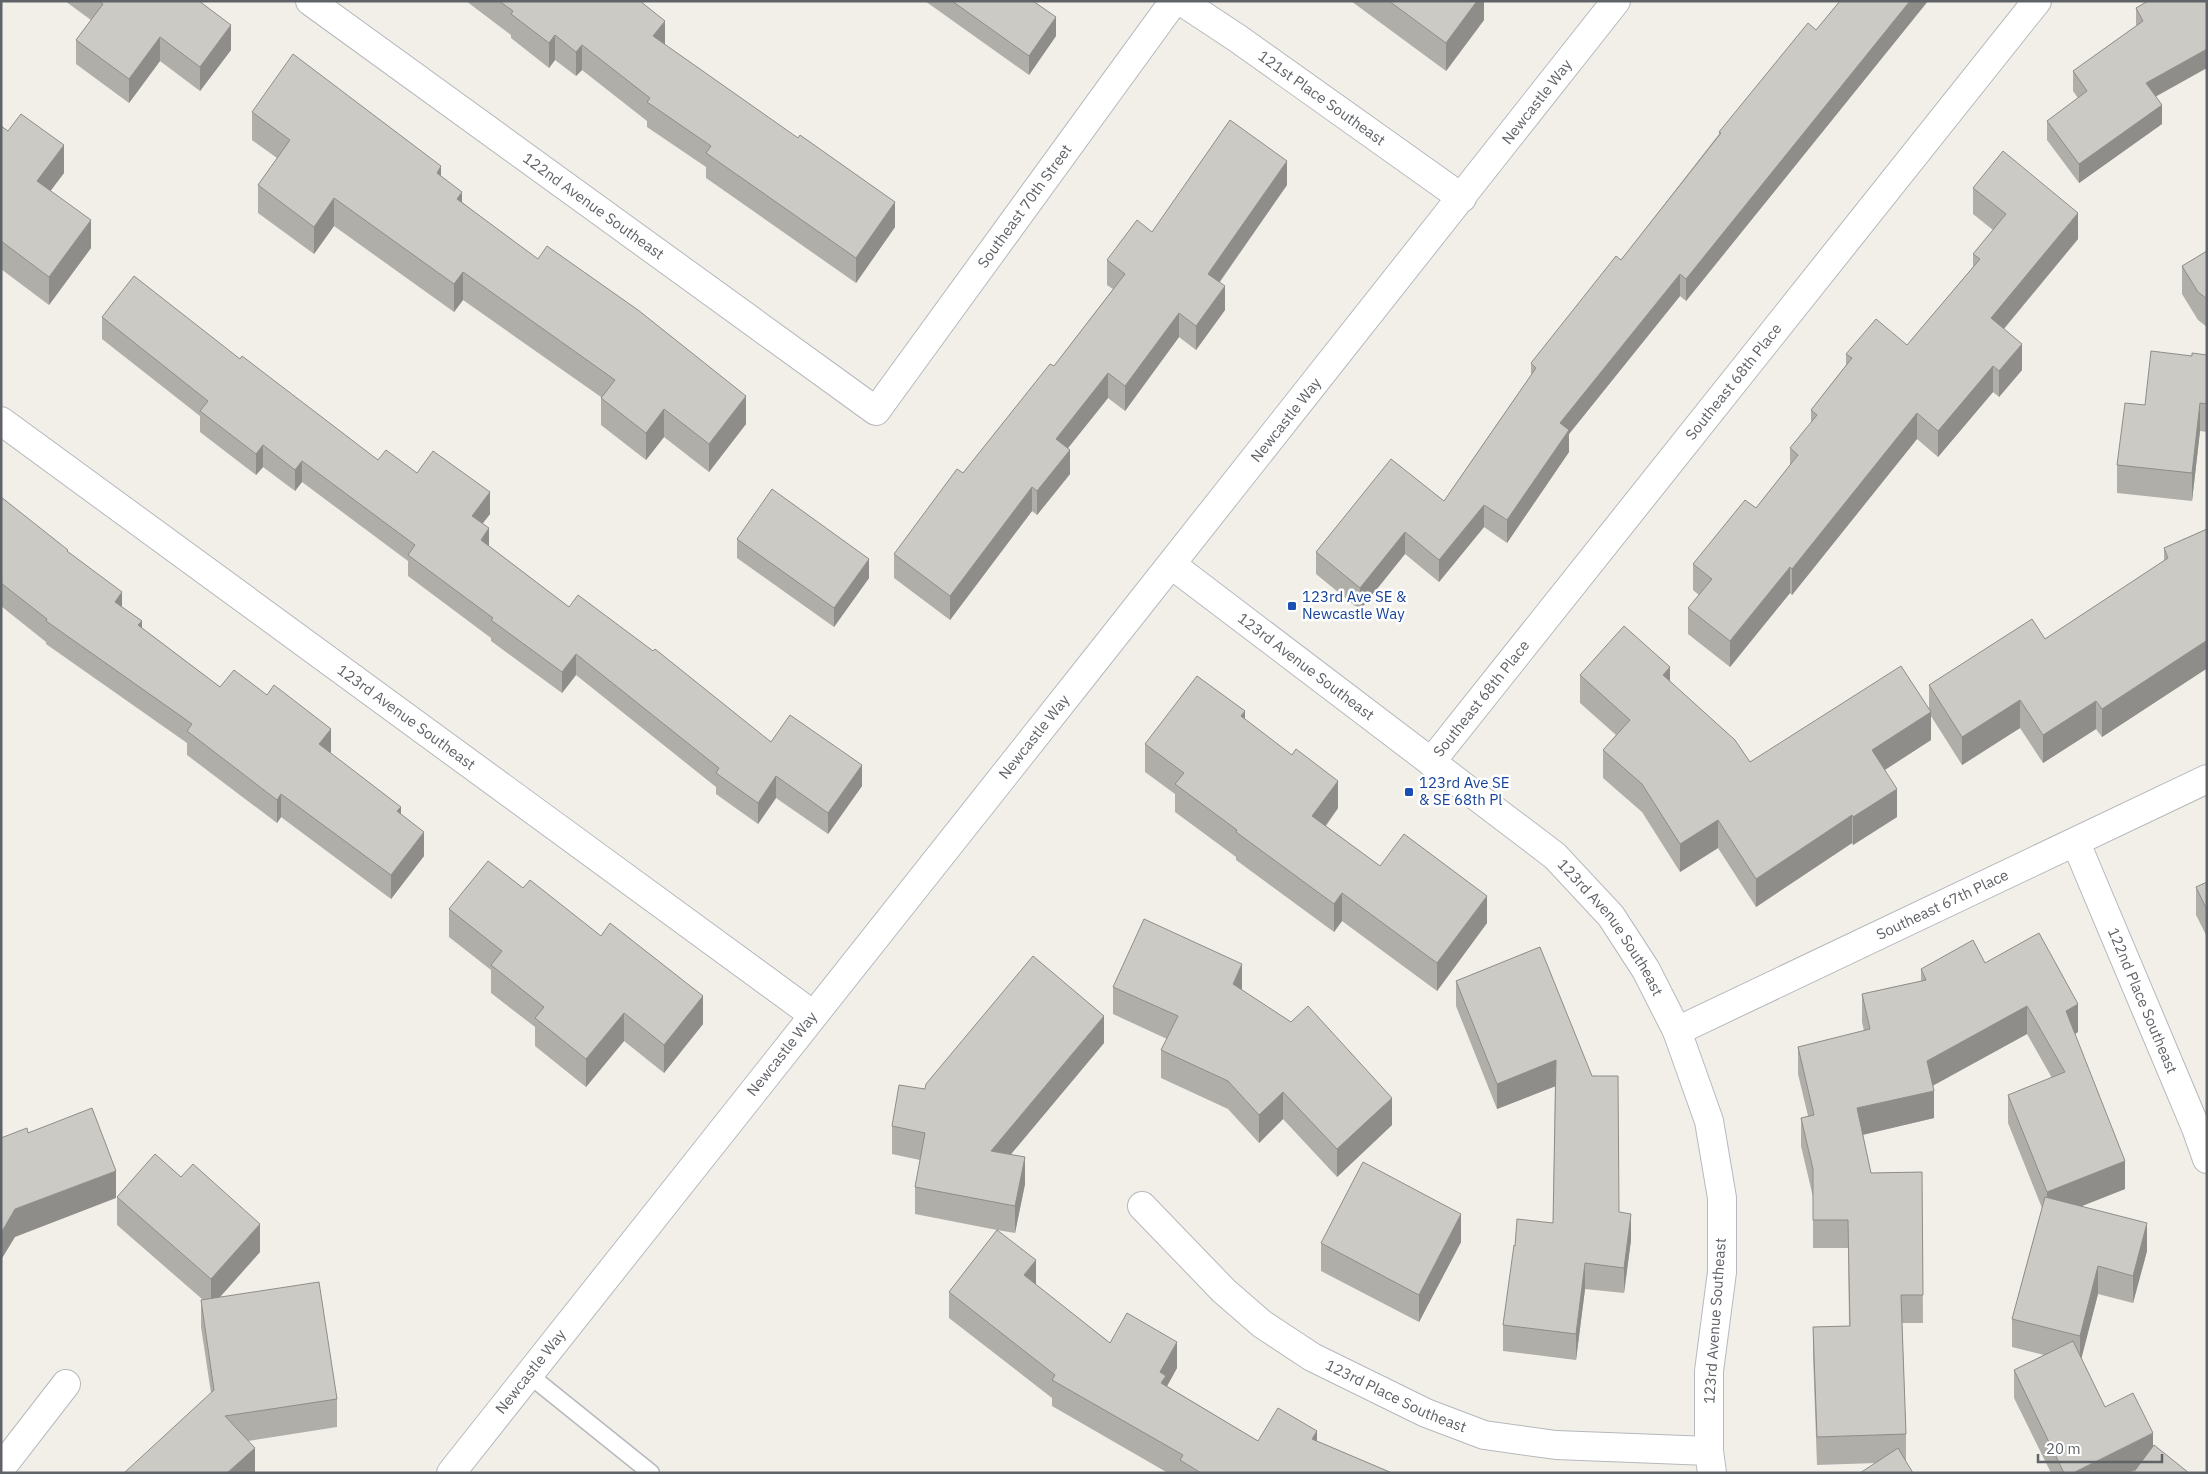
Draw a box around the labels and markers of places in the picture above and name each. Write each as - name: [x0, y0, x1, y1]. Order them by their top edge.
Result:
- place label: 123rd Ave SE & Newcastle Way: [1302, 587, 1407, 623]
- marker: 123rd Ave SE & Newcastle Way: [1286, 600, 1298, 612]
- place label: 123rd Ave SE & SE 68th Pl: [1419, 773, 1509, 809]
- marker: 123rd Ave SE & SE 68th Pl: [1403, 786, 1415, 798]

